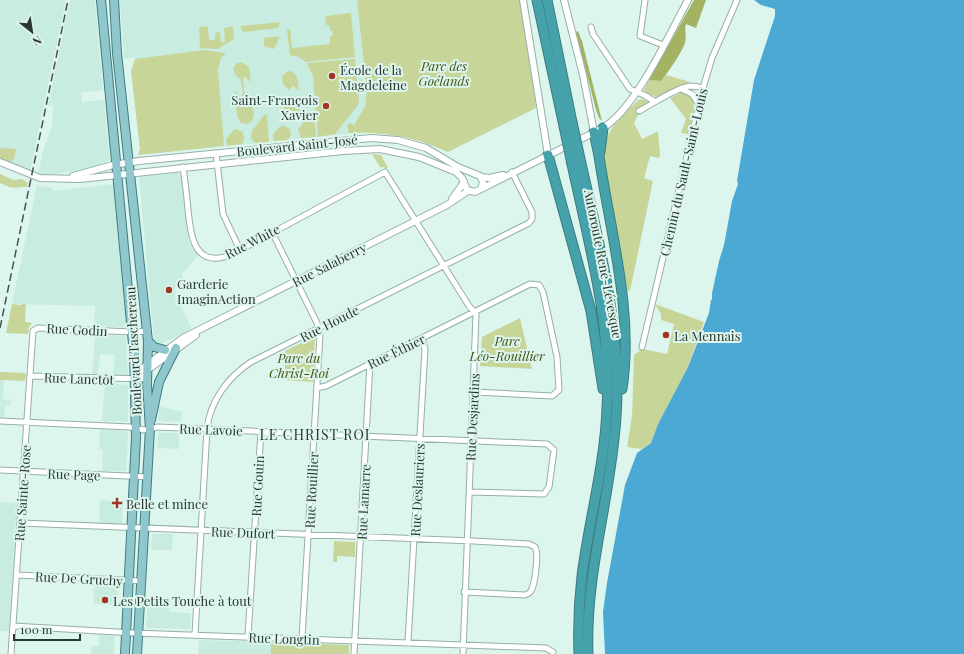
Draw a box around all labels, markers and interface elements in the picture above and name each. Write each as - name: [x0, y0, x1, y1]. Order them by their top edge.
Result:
- north arrow: [12, 12, 52, 52]
- text: N: [30, 33, 44, 50]
- park label: Parc des Goélands: [418, 57, 470, 89]
- place label: École de la Magdeleine: [340, 61, 407, 93]
- marker: École de la Magdeleine: [327, 71, 337, 81]
- street label: Chemin du Sault-Saint-Louis: [655, 86, 711, 258]
- place label: Saint-François Xavier: [231, 91, 318, 123]
- marker: Saint-François Xavier: [321, 101, 331, 111]
- street label: Boulevard Saint-José: [236, 130, 359, 160]
- street label: Autoroute René-Lévesque: [581, 187, 627, 341]
- street label: Rue White: [222, 220, 283, 262]
- street label: Rue Salaberry: [289, 238, 370, 290]
- place label: Garderie ImaginAction: [177, 275, 256, 307]
- marker: Garderie ImaginAction: [164, 285, 174, 295]
- street label: Boulevard Taschereau: [121, 286, 145, 416]
- street label: Rue Houde: [297, 301, 362, 345]
- street label: Rue Godin: [46, 319, 108, 339]
- place label: La Mennais: [674, 327, 741, 344]
- street label: Rue Éthier: [364, 330, 428, 372]
- marker: La Mennais: [661, 330, 671, 340]
- park label: Parc Léo-Rouillier: [469, 332, 545, 364]
- park label: Parc du Christ-Roi: [269, 349, 330, 381]
- street label: Rue Lanctôt: [44, 368, 115, 388]
- street label: Rue Desjardins: [461, 372, 483, 461]
- street label: Rue Lavoie: [179, 419, 243, 439]
- district label: LE CHRIST ROI: [260, 425, 370, 444]
- street label: Rue Deslauriers: [406, 443, 428, 537]
- street label: Rue Sainte-Rose: [10, 444, 34, 542]
- street label: Rue Rouillier: [301, 451, 321, 529]
- street label: Rue Gouin: [247, 455, 267, 517]
- street label: Rue Lamarre: [353, 463, 373, 540]
- street label: Rue Page: [47, 465, 101, 483]
- place label: Belle et mince: [126, 495, 208, 512]
- marker: Belle et mince: [111, 497, 123, 509]
- street label: Rue Dufort: [211, 522, 276, 542]
- street label: Rue De Gruchy: [35, 567, 124, 589]
- place label: Les Petits Touche à tout: [113, 592, 252, 609]
- marker: Les Petits Touche à tout: [100, 595, 110, 605]
- scale bar: [14, 616, 80, 642]
- text: 100 m: [20, 621, 53, 637]
- street label: Rue Longtin: [248, 628, 320, 648]

